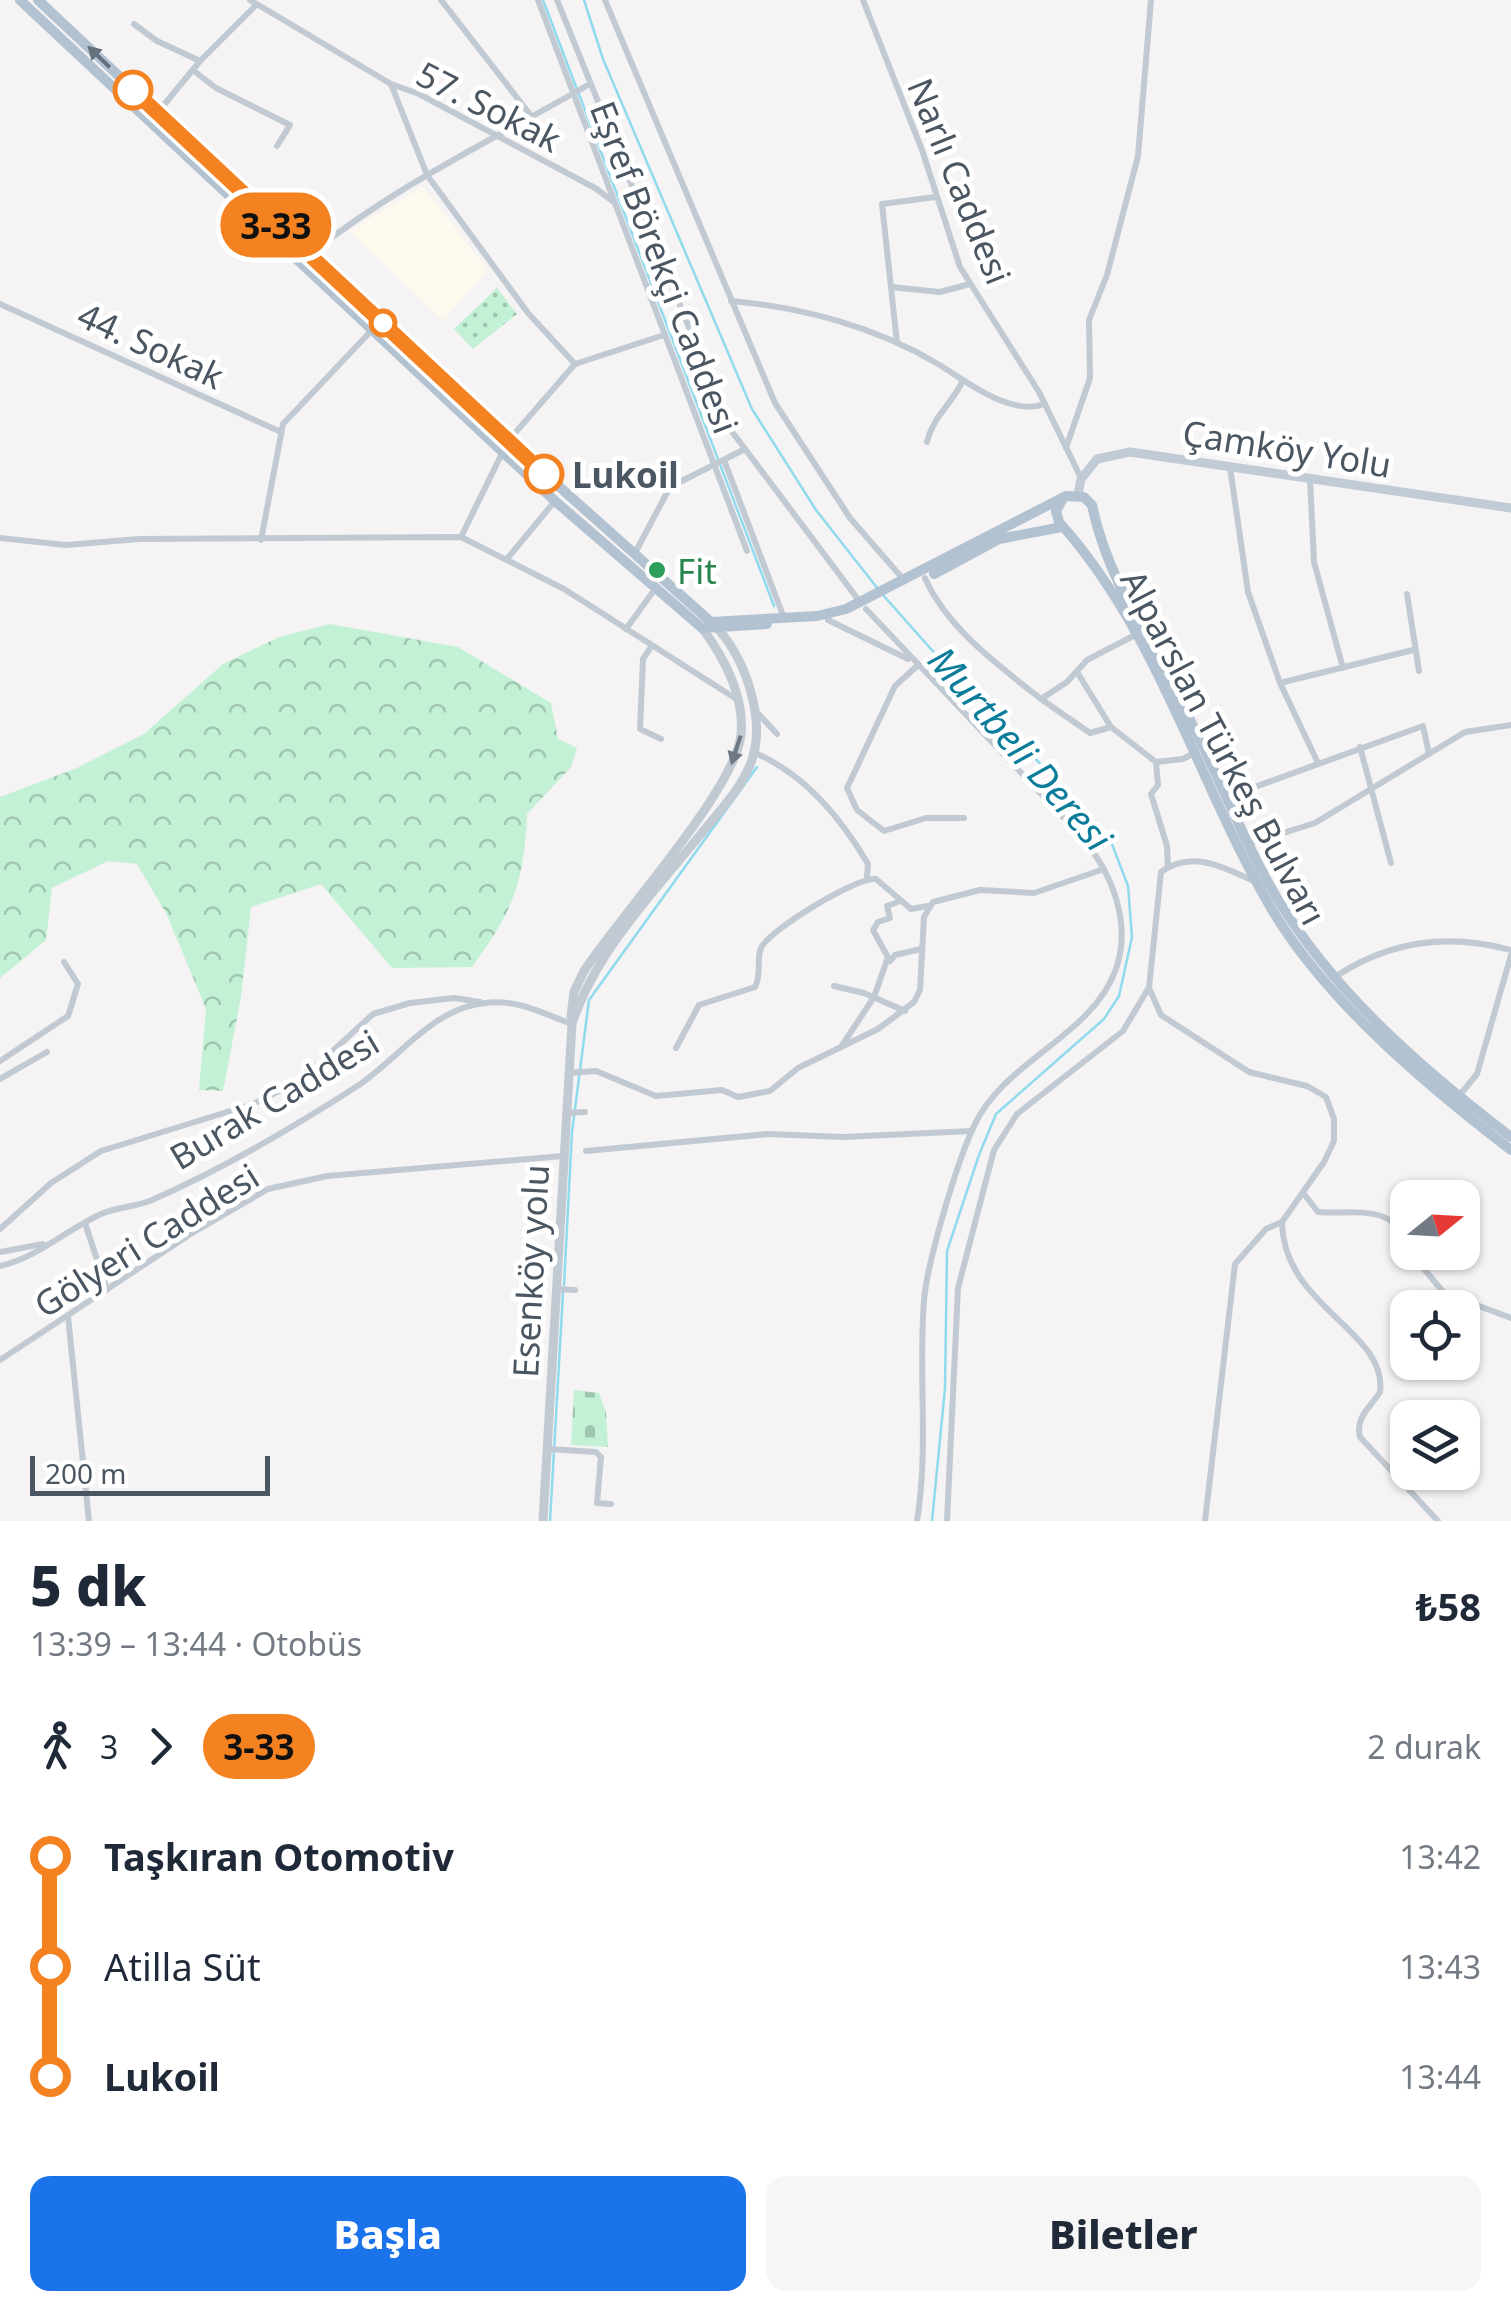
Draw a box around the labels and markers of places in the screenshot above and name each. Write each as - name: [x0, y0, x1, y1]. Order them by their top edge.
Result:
- unlabelled marker: [114, 71, 152, 109]
- unlabelled marker: [370, 310, 396, 336]
- place label: Lukoil: [572, 451, 679, 498]
- marker: Lukoil: [525, 455, 563, 493]
- place label: Fit: [677, 547, 717, 594]
- marker: Fit: [646, 559, 668, 581]

